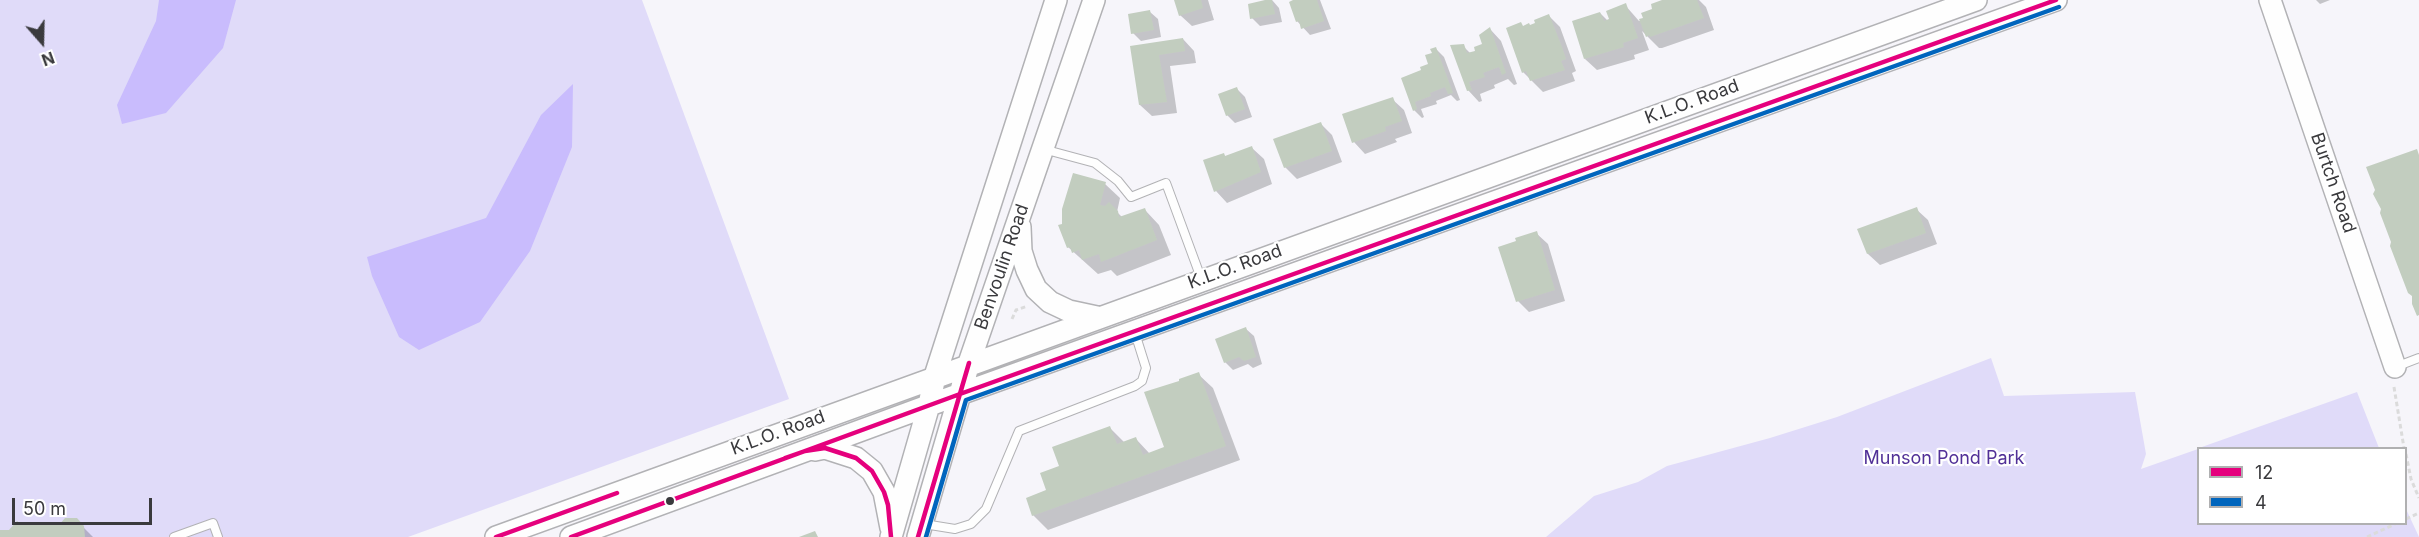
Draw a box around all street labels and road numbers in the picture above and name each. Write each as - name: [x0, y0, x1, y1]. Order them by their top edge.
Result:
- street label: K.L.O. Road: [1642, 75, 1742, 129]
- street label: Burtch Road: [2306, 130, 2360, 236]
- street label: Benvoulin Road: [970, 201, 1034, 333]
- street label: K.L.O. Road: [1185, 240, 1285, 294]
- street label: K.L.O. Road: [728, 406, 828, 460]

